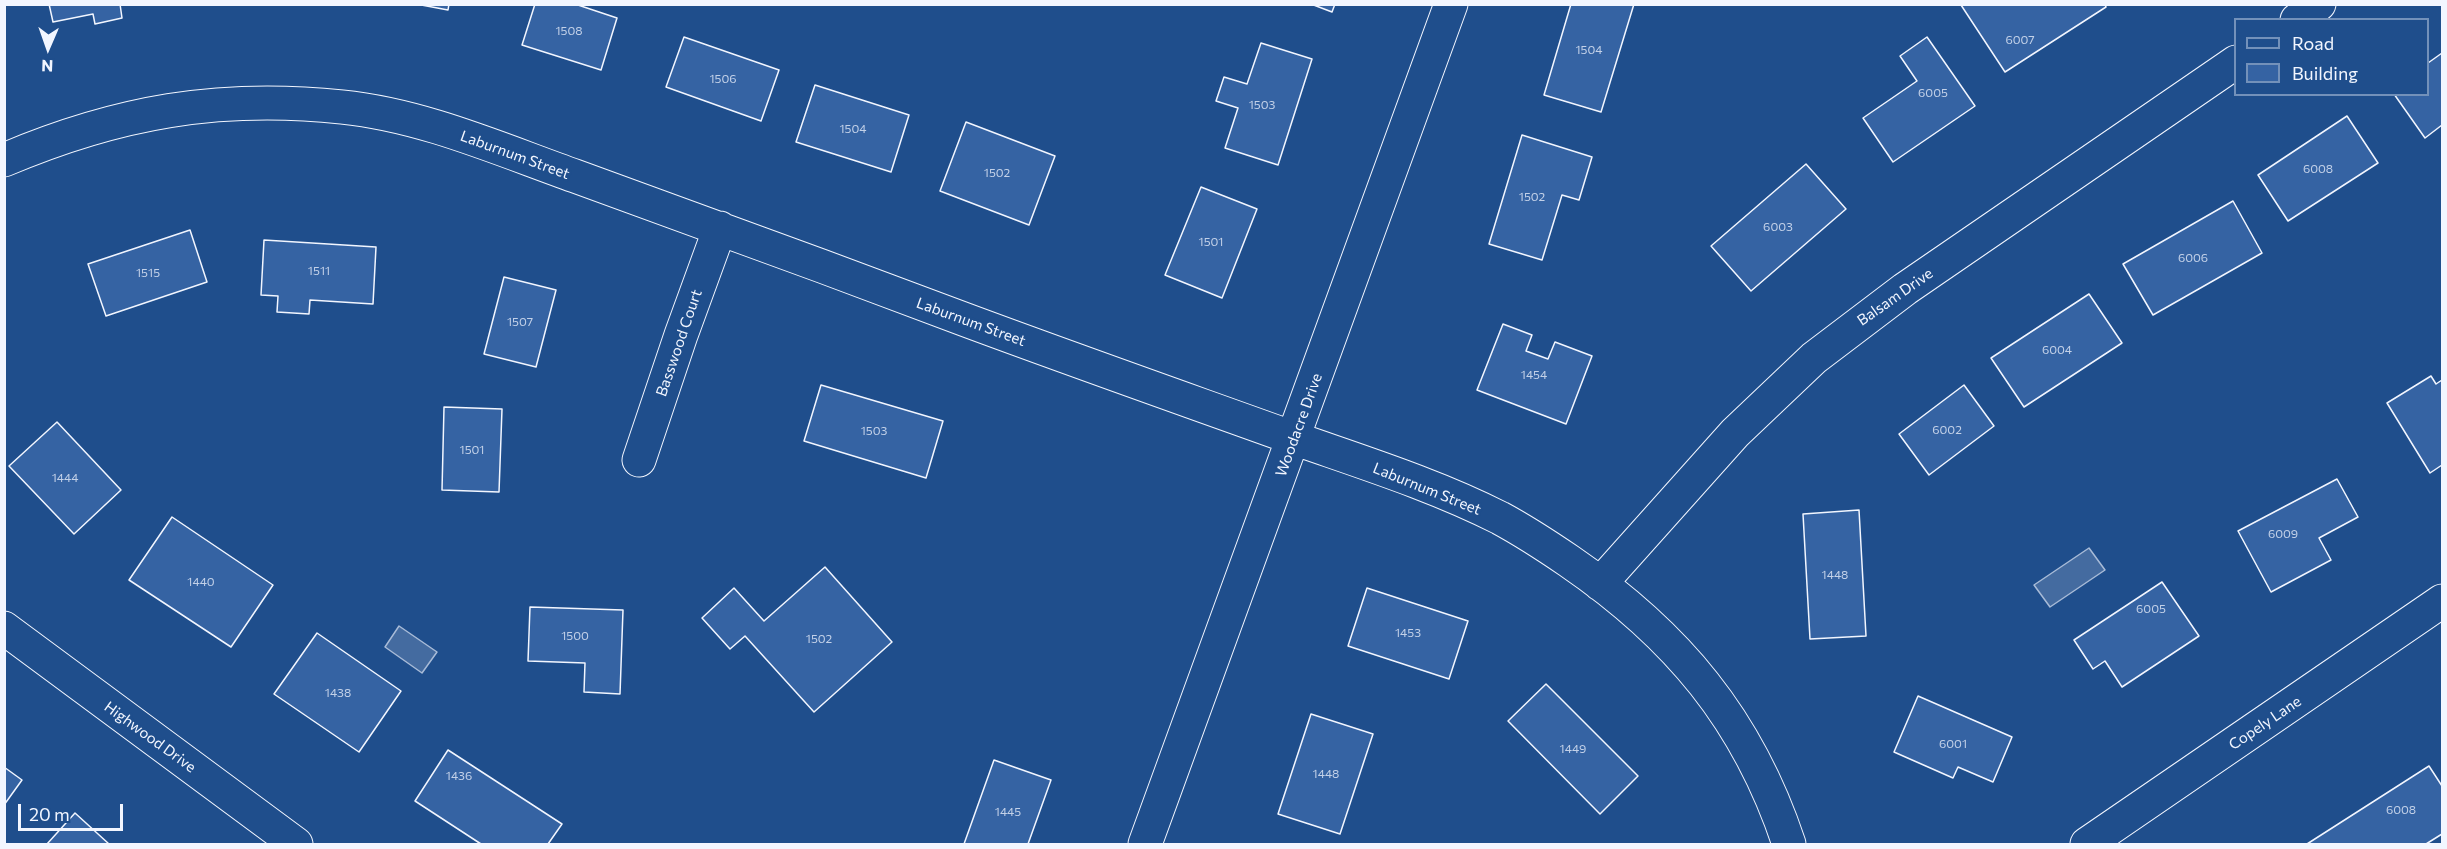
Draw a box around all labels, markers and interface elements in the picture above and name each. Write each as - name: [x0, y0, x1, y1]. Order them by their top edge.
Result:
- north arrow: [18, 18, 78, 78]
- legend: [2234, 18, 2429, 96]
- house number: 1508: [555, 24, 583, 38]
- text: Road: [2292, 32, 2334, 54]
- house number: 6007: [2005, 33, 2035, 47]
- house number: 1504: [1575, 43, 1603, 57]
- text: N: [41, 57, 54, 76]
- text: Building: [2292, 62, 2358, 84]
- house number: 1506: [709, 72, 737, 86]
- house number: 6005: [1918, 86, 1948, 100]
- house number: 1503: [1249, 98, 1275, 112]
- house number: 1504: [839, 122, 867, 136]
- street label: Laburnum Street: [458, 127, 572, 183]
- house number: 6008: [2303, 162, 2333, 176]
- house number: 1502: [984, 166, 1010, 180]
- house number: 1502: [1519, 190, 1545, 204]
- house number: 6003: [1763, 220, 1793, 234]
- house number: 1501: [1199, 235, 1223, 249]
- house number: 6006: [2178, 251, 2208, 265]
- house number: 1511: [308, 264, 330, 278]
- street label: Balsam Drive: [1854, 264, 1936, 330]
- house number: 1515: [136, 266, 160, 280]
- street label: Basswood Court: [652, 287, 706, 399]
- street label: Laburnum Street: [914, 294, 1028, 350]
- house number: 1507: [507, 315, 533, 329]
- house number: 6004: [2042, 343, 2072, 357]
- house number: 1454: [1521, 368, 1547, 382]
- street label: Woodacre Drive: [1272, 371, 1326, 479]
- house number: 6002: [1932, 423, 1962, 437]
- house number: 1503: [861, 424, 887, 438]
- house number: 1501: [460, 443, 484, 457]
- street label: Laburnum Street: [1370, 459, 1484, 519]
- house number: 1444: [52, 471, 78, 485]
- house number: 6009: [2268, 527, 2298, 541]
- house number: 1448: [1822, 568, 1848, 582]
- house number: 1440: [187, 575, 215, 589]
- house number: 6005: [2136, 602, 2166, 616]
- house number: 1453: [1395, 626, 1421, 640]
- house number: 1500: [561, 629, 589, 643]
- house number: 1502: [806, 632, 832, 646]
- house number: 1438: [325, 686, 351, 700]
- street label: Copely Lane: [2225, 692, 2305, 754]
- street label: Highwood Drive: [101, 698, 199, 776]
- house number: 6001: [1939, 737, 1967, 751]
- house number: 1449: [1560, 742, 1586, 756]
- house number: 1448: [1313, 767, 1339, 781]
- house number: 1436: [446, 769, 472, 783]
- scale bar: [21, 792, 126, 830]
- text: 20 m: [29, 803, 70, 825]
- house number: 6008: [2386, 803, 2416, 817]
- house number: 1445: [995, 805, 1021, 819]

